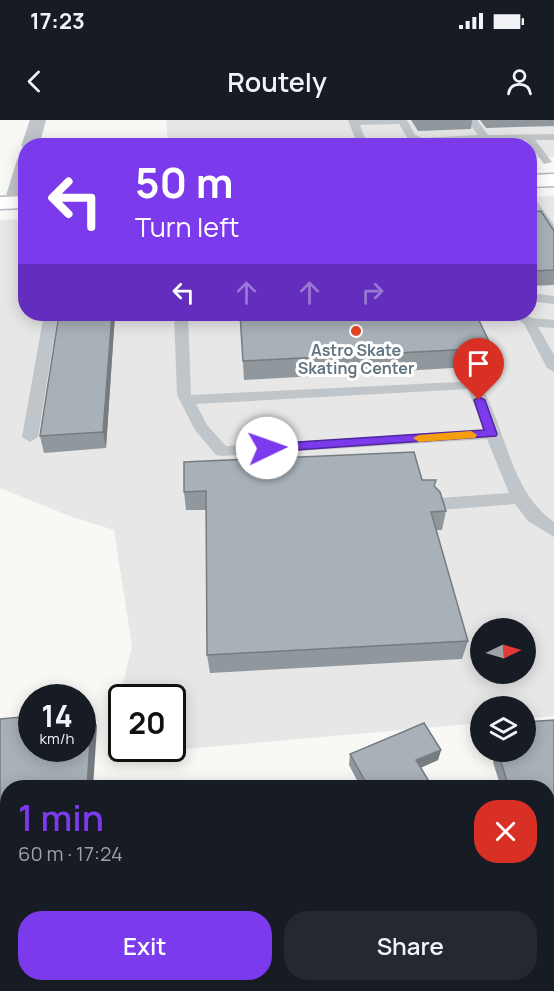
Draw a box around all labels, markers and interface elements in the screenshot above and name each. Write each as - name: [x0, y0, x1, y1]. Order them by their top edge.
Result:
- text: 17:23: [30, 6, 85, 36]
- text: Routely: [227, 63, 327, 100]
- icon: back: [18, 65, 51, 98]
- icon: person: [503, 65, 536, 98]
- text: 50 m: [135, 153, 233, 211]
- icon: left: [36, 162, 114, 240]
- text: Turn left: [135, 208, 239, 245]
- icon: left: [167, 276, 200, 309]
- icon: ahead: [230, 276, 263, 309]
- icon: ahead: [293, 276, 326, 309]
- icon: right: [356, 276, 389, 309]
- marker: Astro Skate Skating Center: [349, 324, 363, 338]
- pin: [453, 338, 504, 400]
- place label: Astro Skate Skating Center: [298, 339, 414, 379]
- icon: arrive: [462, 347, 495, 380]
- position arrow: [235, 416, 299, 480]
- north arrow: [470, 618, 536, 684]
- map controls: [470, 618, 536, 762]
- speed limit sign: 20: [108, 684, 186, 762]
- text: 14: [41, 695, 73, 736]
- button: layers: [470, 696, 536, 762]
- text: km/h: [40, 728, 74, 749]
- text: 1 min: [18, 793, 104, 842]
- button: close: [474, 800, 537, 863]
- text: 60 m · 17:24: [18, 840, 123, 867]
- button: Exit: [18, 911, 272, 980]
- button: Share: [284, 911, 537, 980]

